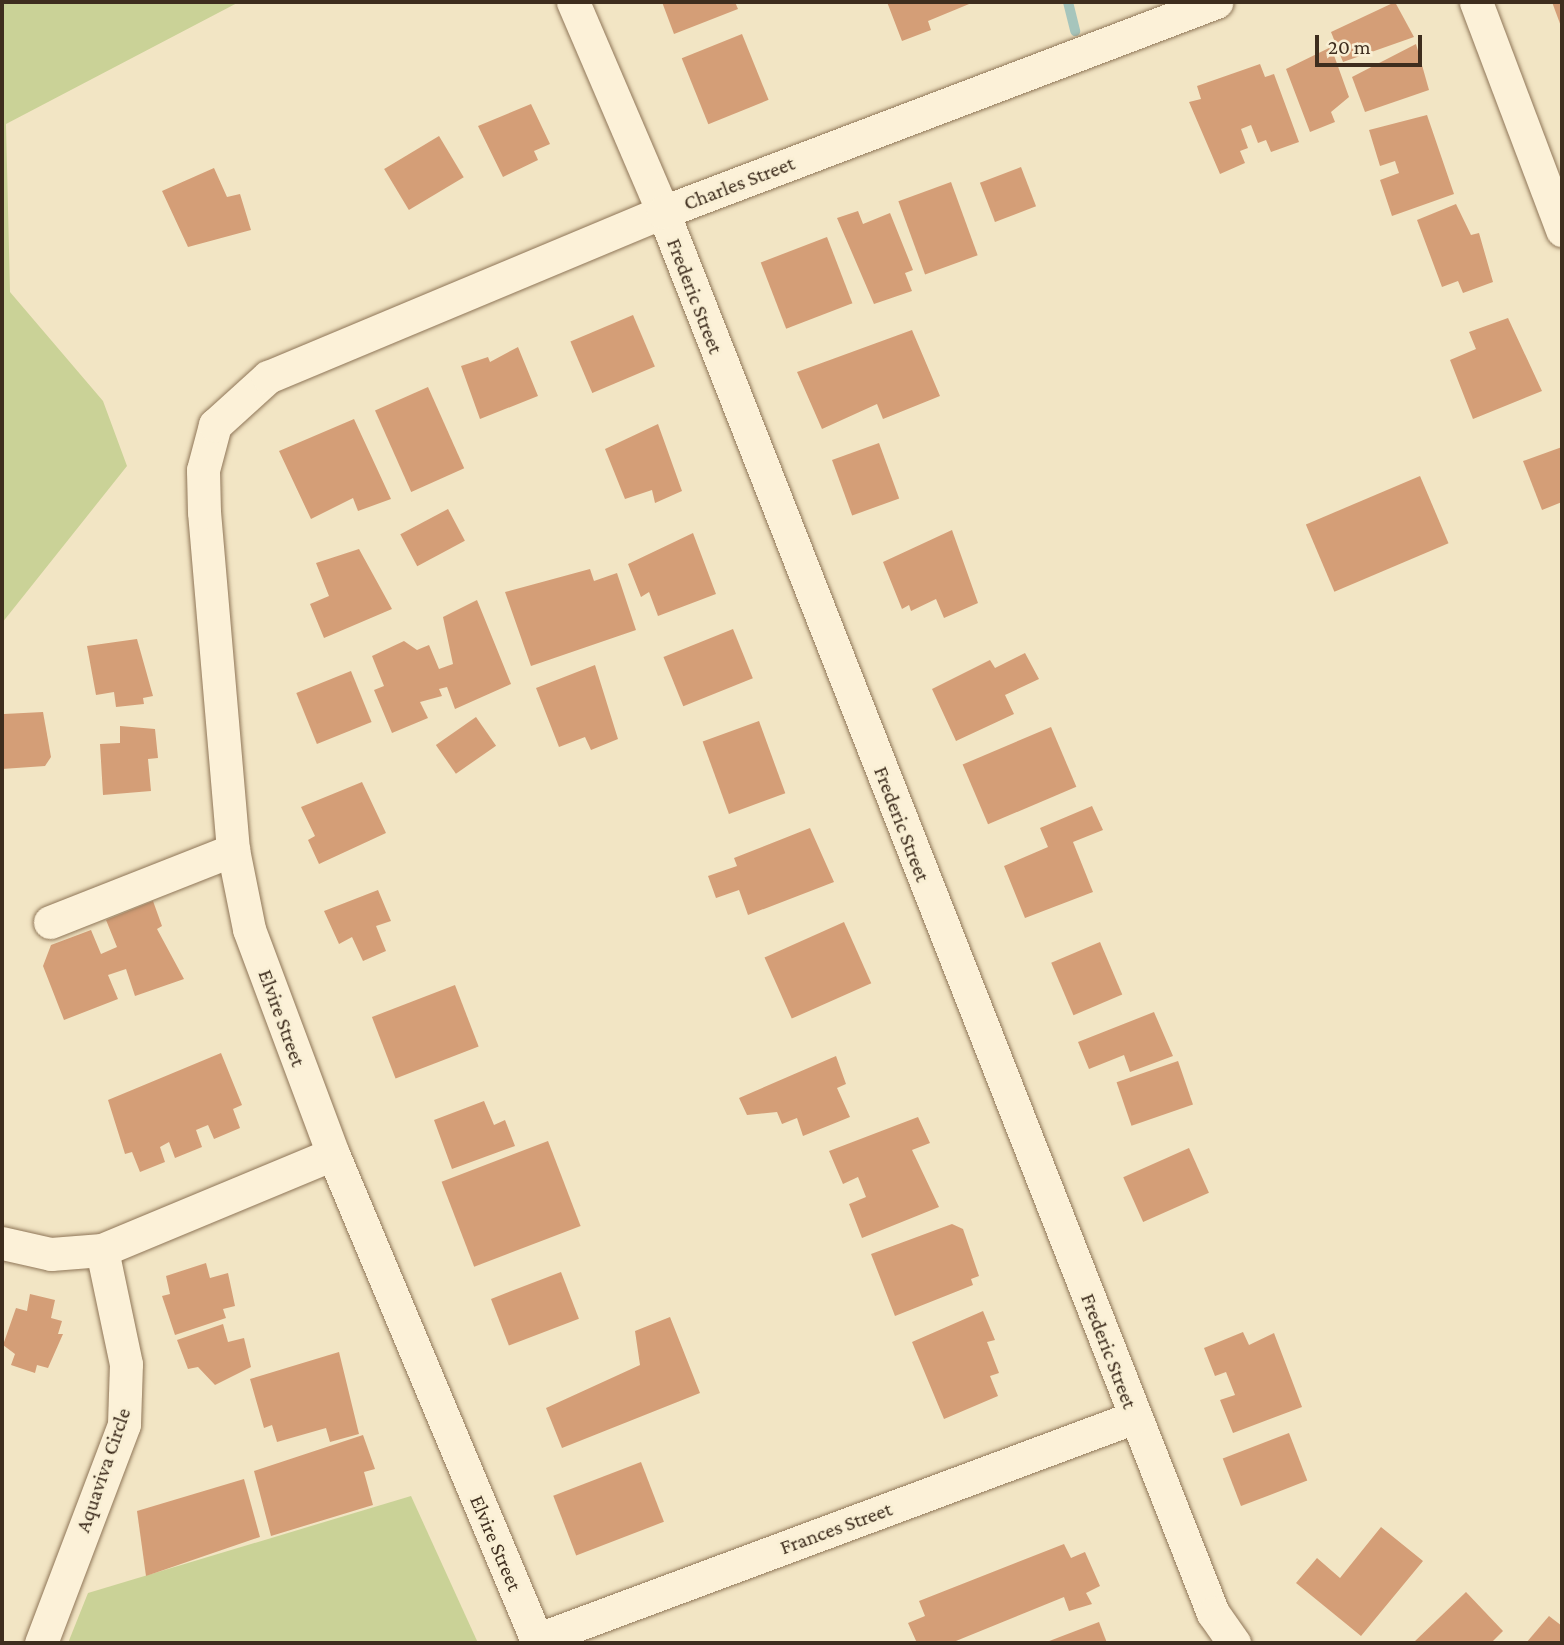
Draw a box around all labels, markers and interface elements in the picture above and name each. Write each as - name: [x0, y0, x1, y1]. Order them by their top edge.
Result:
- scale bar: [1319, 21, 1426, 65]
- text: 20 m: [1328, 35, 1371, 59]
- street label: Charles Street: [680, 150, 798, 216]
- street label: Frederic Street: [661, 235, 729, 357]
- street label: Frederic Street: [868, 763, 936, 885]
- street label: Elvire Street: [253, 966, 311, 1070]
- street label: Frederic Street: [1075, 1290, 1143, 1412]
- street label: Aquaviva Circle: [70, 1404, 136, 1536]
- street label: Elvire Street: [465, 1491, 527, 1595]
- street label: Frances Street: [776, 1496, 896, 1560]

